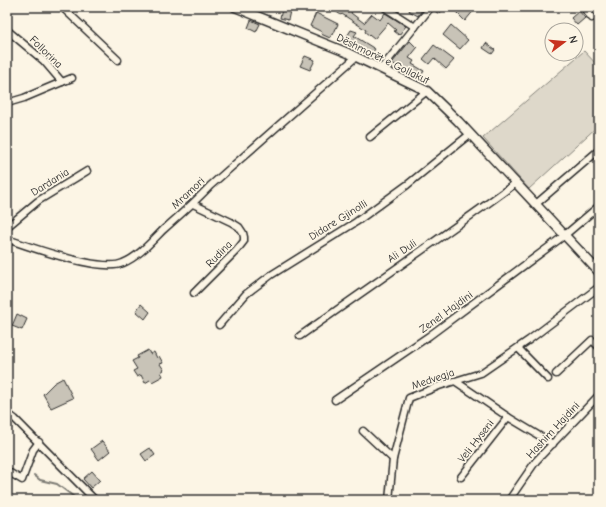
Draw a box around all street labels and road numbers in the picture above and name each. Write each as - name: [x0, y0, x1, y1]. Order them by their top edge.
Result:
- street label: Dëshmorët e Gollakut: [334, 31, 432, 87]
- street label: Follorina: [27, 33, 65, 71]
- street label: Dardania: [29, 165, 71, 199]
- street label: Mramori: [169, 174, 207, 212]
- street label: Didare Gjinolli: [306, 197, 370, 243]
- street label: Ali Duli: [385, 237, 419, 265]
- street label: Rudina: [203, 238, 235, 270]
- street label: Zenel Hajdini: [417, 288, 475, 336]
- street label: Medvegja: [410, 366, 456, 392]
- street label: Hashim Hajdini: [524, 399, 582, 461]
- street label: Veli Hyseni: [455, 417, 497, 465]

